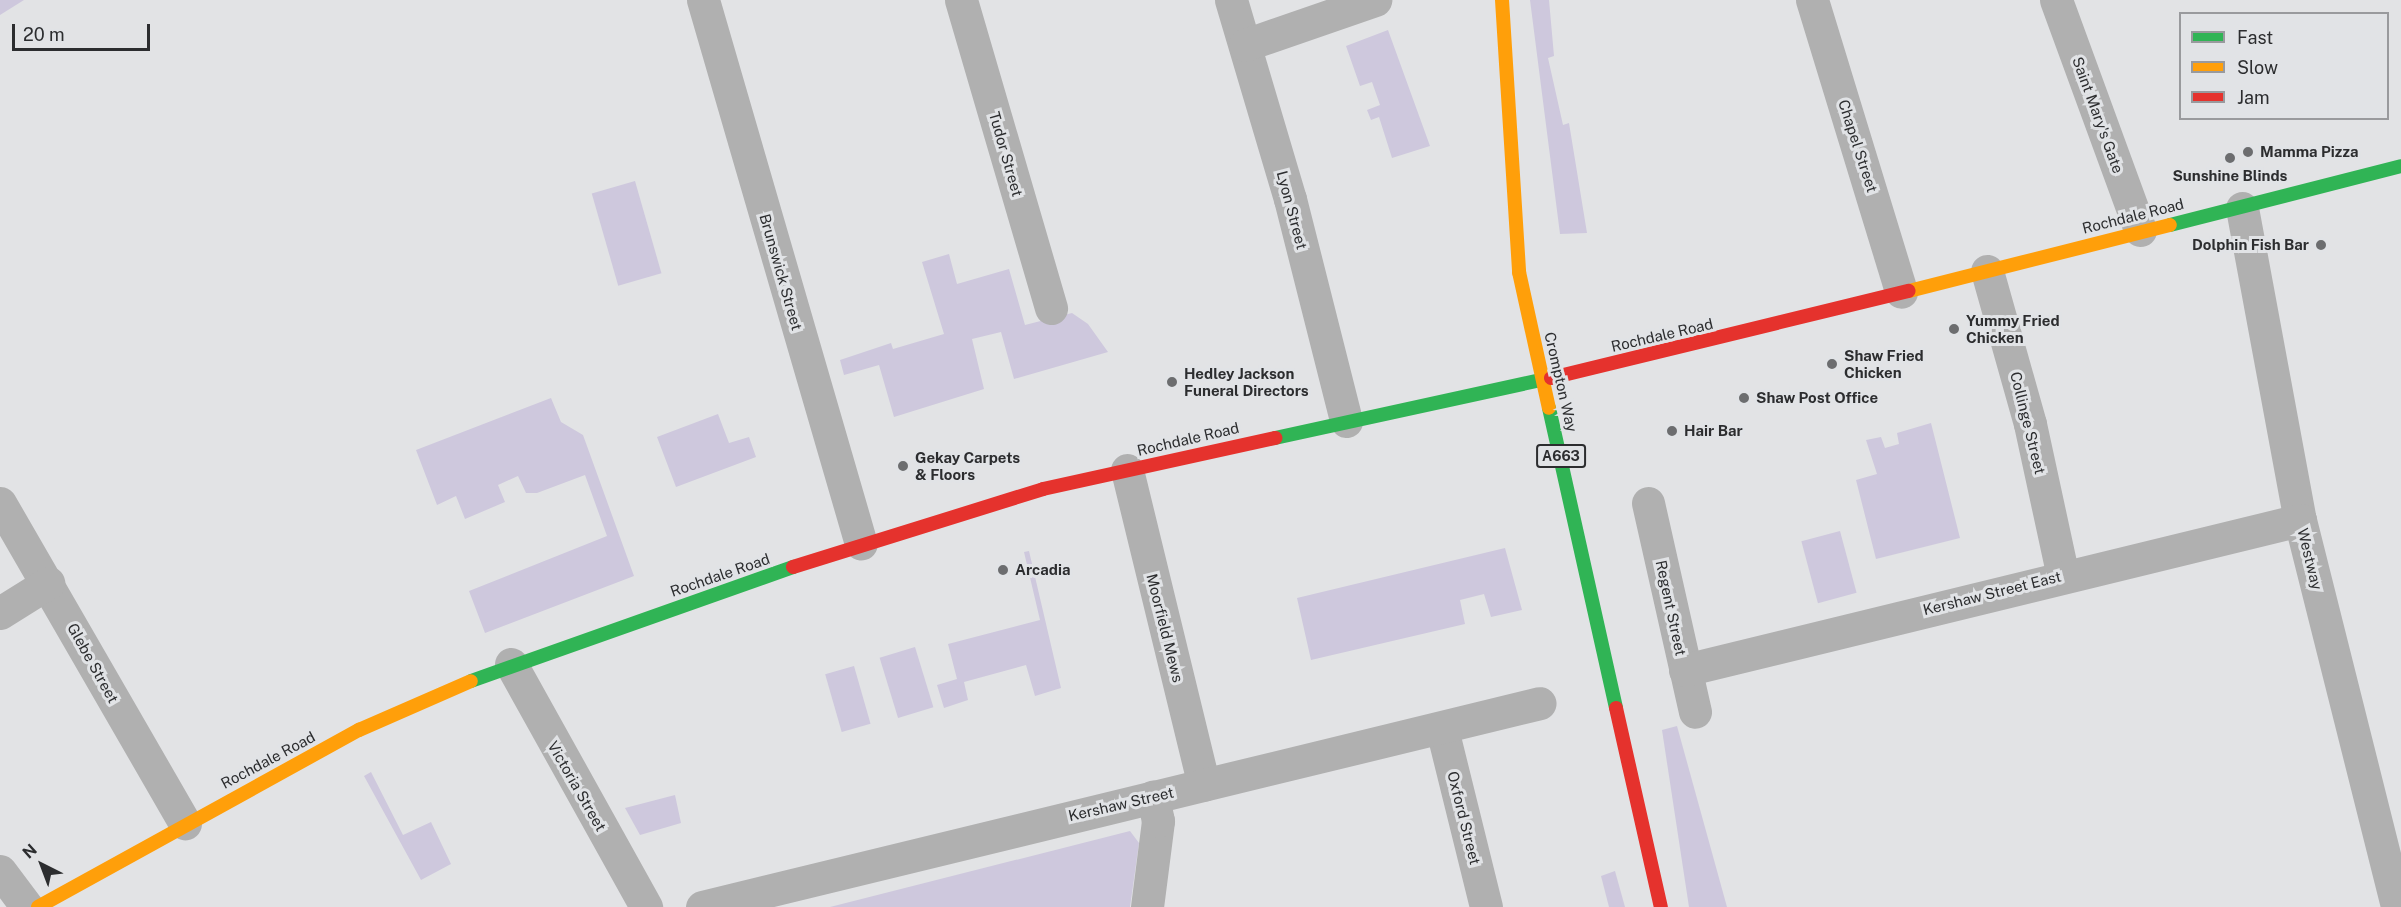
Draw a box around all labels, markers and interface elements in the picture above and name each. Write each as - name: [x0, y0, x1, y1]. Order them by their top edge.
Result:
- scale bar: [15, 12, 153, 50]
- legend: [2179, 12, 2389, 120]
- text: 20 m: [23, 24, 65, 45]
- text: Fast: [2237, 27, 2273, 48]
- street label: Saint Mary's Gate: [2069, 54, 2127, 176]
- text: Slow: [2237, 57, 2278, 78]
- text: Jam: [2237, 87, 2270, 108]
- street label: Chapel Street: [1835, 97, 1881, 195]
- street label: Tudor Street: [985, 109, 1027, 199]
- place label: Mamma Pizza: [2260, 143, 2358, 161]
- marker: Mamma Pizza: [2241, 145, 2255, 159]
- marker: Sunshine Blinds: [2223, 151, 2237, 165]
- place label: Sunshine Blinds: [2172, 167, 2288, 185]
- street label: Lyon Street: [1273, 169, 1311, 251]
- street label: Rochdale Road: [2080, 195, 2186, 237]
- street label: Brunswick Street: [756, 212, 806, 332]
- place label: Dolphin Fish Bar: [2192, 236, 2309, 254]
- marker: Dolphin Fish Bar: [2314, 238, 2328, 252]
- place label: Yummy Fried Chicken: [1966, 311, 2060, 346]
- street label: Rochdale Road: [1609, 315, 1715, 355]
- marker: Yummy Fried Chicken: [1947, 322, 1961, 336]
- street label: Crompton Way: [1541, 330, 1581, 434]
- place label: Shaw Fried Chicken: [1844, 346, 1924, 381]
- marker: Shaw Fried Chicken: [1825, 357, 1839, 371]
- place label: Hedley Jackson Funeral Directors: [1184, 364, 1309, 399]
- street label: Collinge Street: [2007, 370, 2049, 476]
- marker: Hedley Jackson Funeral Directors: [1165, 375, 1179, 389]
- place label: Shaw Post Office: [1756, 389, 1878, 407]
- marker: Shaw Post Office: [1737, 391, 1751, 405]
- street label: Rochdale Road: [1135, 419, 1241, 459]
- place label: Hair Bar: [1684, 422, 1743, 440]
- marker: Hair Bar: [1665, 424, 1679, 438]
- road number: A663: [1536, 445, 1586, 467]
- place label: Gekay Carpets & Floors: [915, 448, 1020, 483]
- marker: Gekay Carpets & Floors: [896, 459, 910, 473]
- street label: Westway: [2294, 526, 2326, 592]
- street label: Rochdale Road: [668, 550, 772, 600]
- street label: Regent Street: [1652, 558, 1690, 658]
- place label: Arcadia: [1015, 561, 1070, 579]
- marker: Arcadia: [996, 563, 1010, 577]
- street label: Kershaw Street East: [1921, 567, 2063, 619]
- street label: Moorfield Mews: [1143, 572, 1187, 684]
- street label: Glebe Street: [64, 620, 122, 706]
- street label: Rochdale Road: [218, 728, 318, 792]
- street label: Victoria Street: [544, 738, 610, 834]
- street label: Oxford Street: [1444, 769, 1484, 867]
- street label: Kershaw Street: [1067, 783, 1175, 825]
- north arrow: [12, 835, 72, 895]
- text: N: [19, 840, 41, 863]

